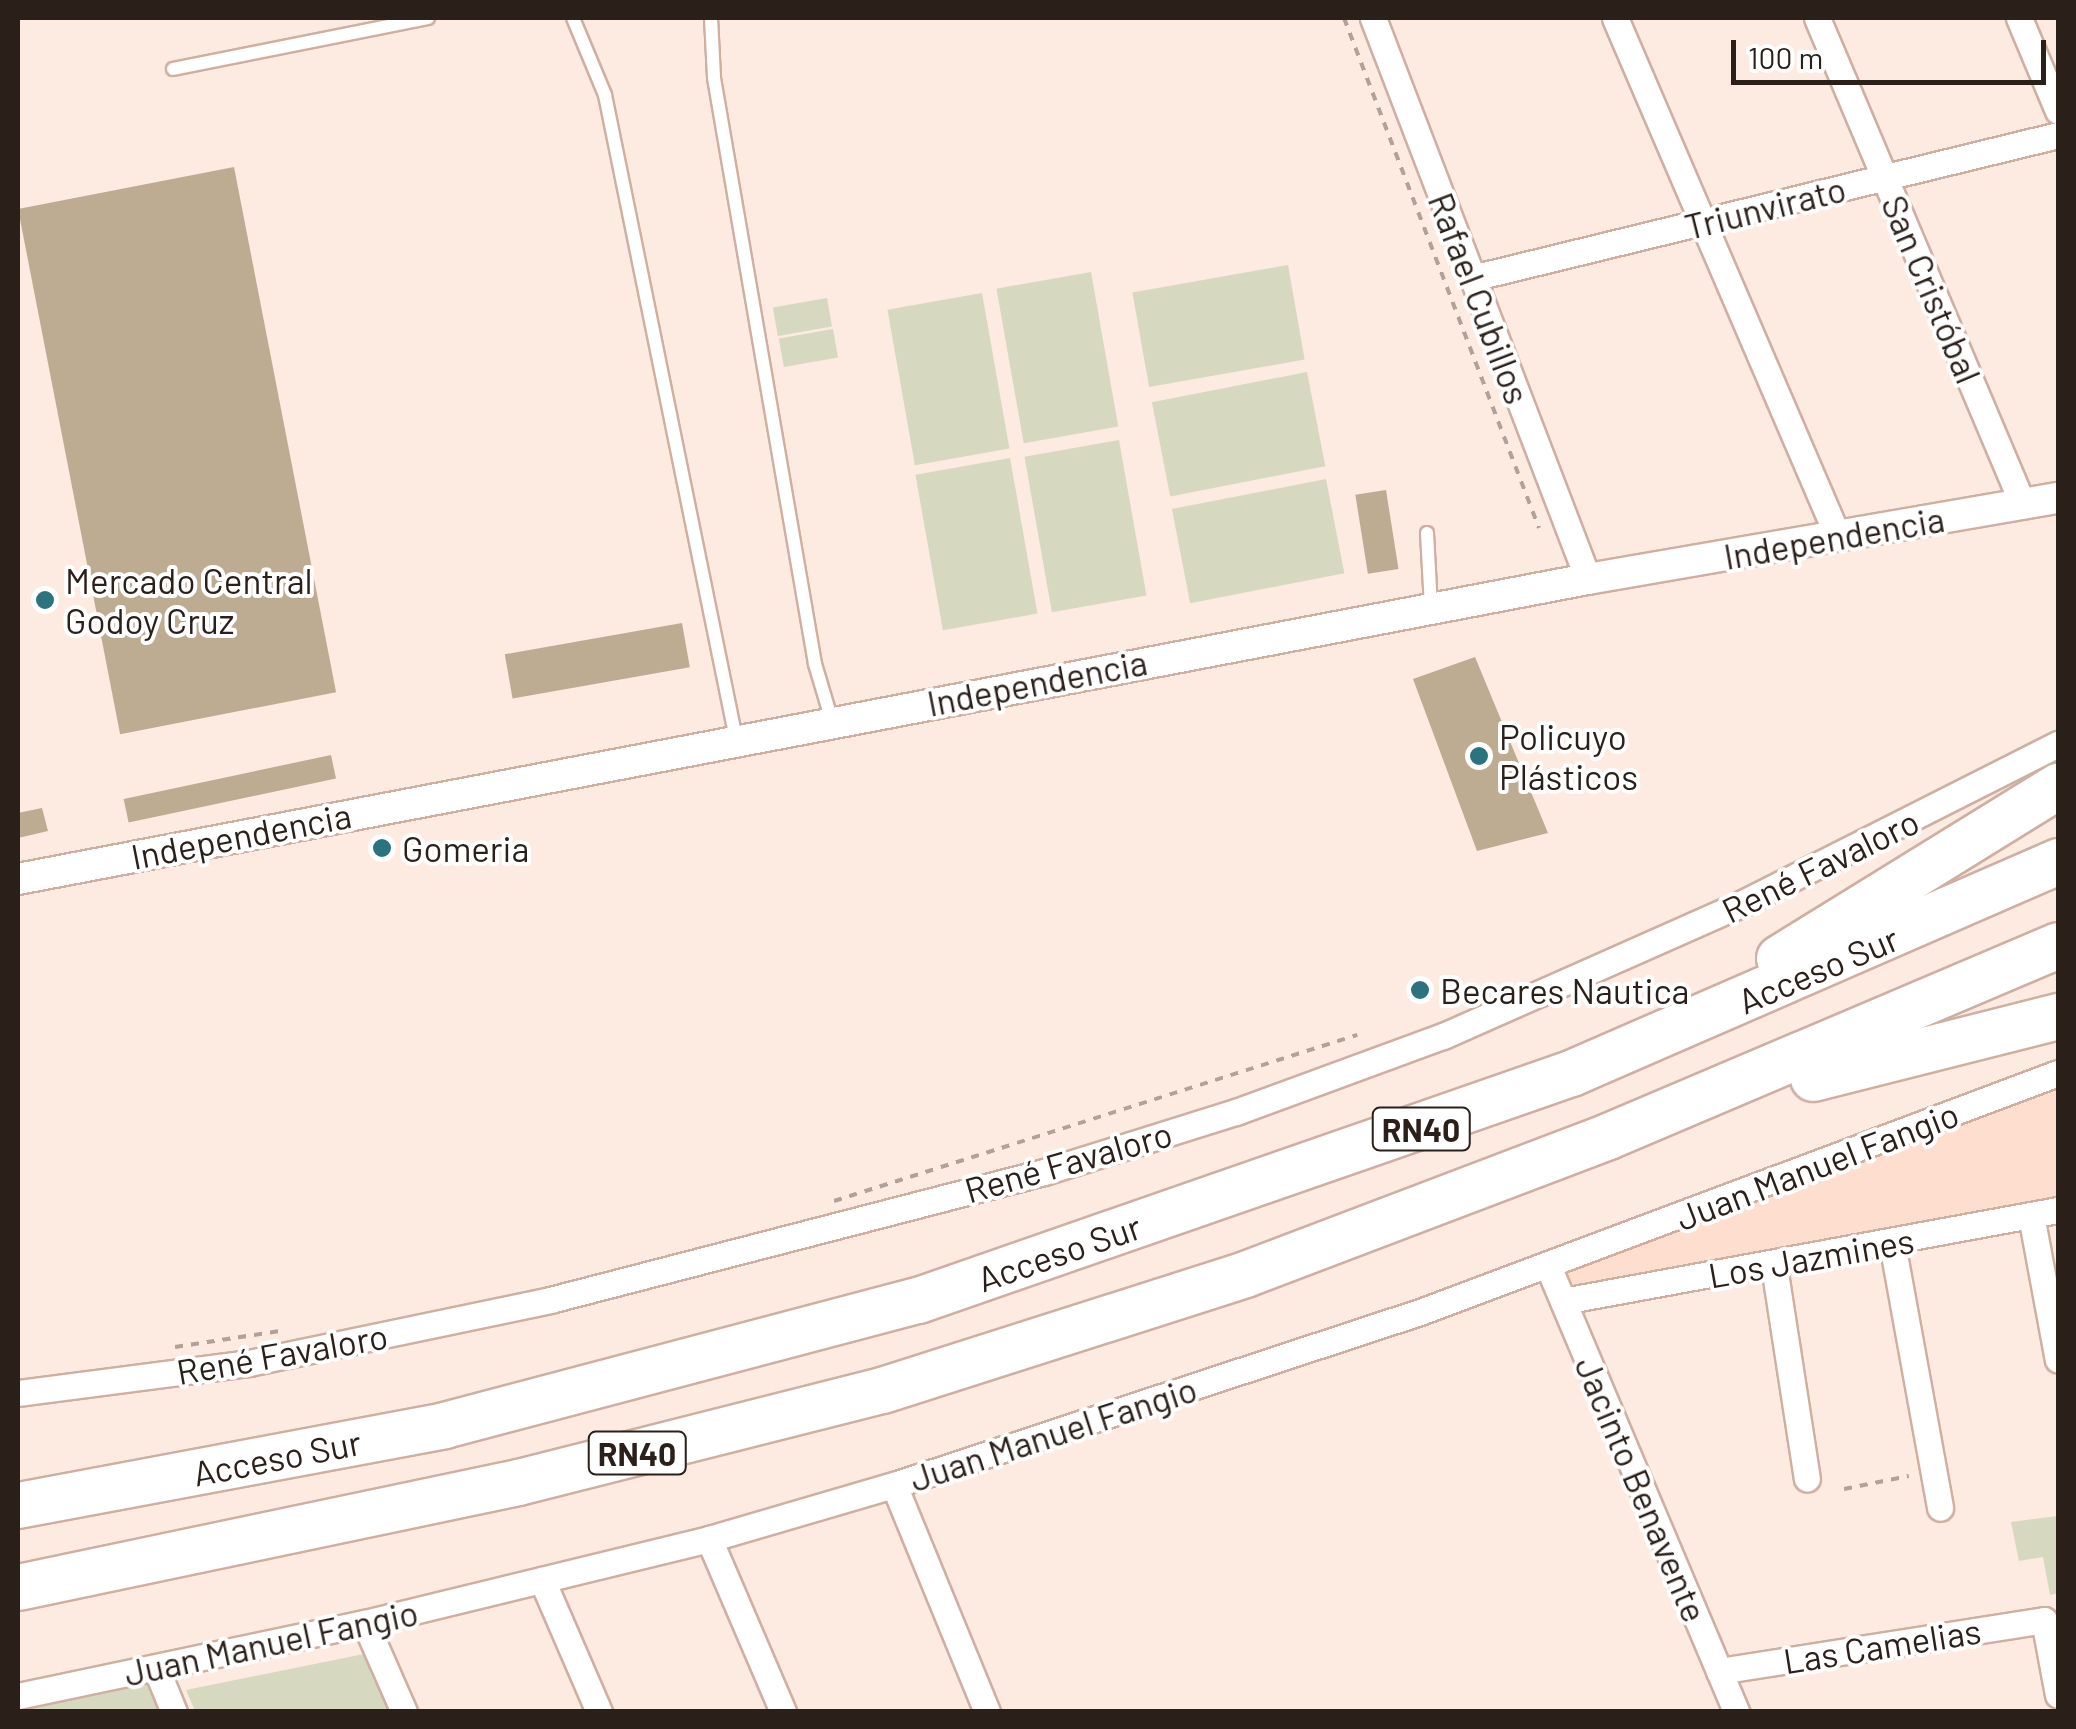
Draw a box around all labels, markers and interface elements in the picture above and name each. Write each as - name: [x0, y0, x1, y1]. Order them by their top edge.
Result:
- scale bar: [1736, 20, 2051, 82]
- text: 100 m: [1748, 39, 1823, 75]
- street label: Triunvirato: [1680, 167, 1850, 247]
- street label: Rafael Cubillos: [1421, 187, 1539, 409]
- street label: San Cristóbal: [1874, 189, 1990, 389]
- street label: Independencia: [1720, 497, 1948, 577]
- place label: Mercado Central Godoy Cruz: [65, 559, 313, 641]
- marker: Mercado Central Godoy Cruz: [34, 589, 56, 611]
- street label: Independencia: [923, 640, 1151, 724]
- place label: Policuyo Plásticos: [1499, 715, 1638, 797]
- marker: Policuyo Plásticos: [1468, 745, 1490, 767]
- street label: Independencia: [127, 793, 355, 877]
- street label: René Favaloro: [1715, 799, 1925, 931]
- place label: Gomeria: [402, 827, 529, 869]
- marker: Gomeria: [371, 837, 393, 859]
- street label: Acceso Sur: [1731, 916, 1905, 1022]
- place label: Becares Nautica: [1440, 969, 1689, 1011]
- marker: Becares Nautica: [1409, 979, 1431, 1001]
- street label: Juan Manuel Fangio: [1670, 1092, 1964, 1238]
- road number: RN40: [1371, 1102, 1471, 1156]
- street label: René Favaloro: [960, 1111, 1176, 1211]
- street label: Acceso Sur: [972, 1204, 1146, 1300]
- street label: Los Jazmines: [1705, 1218, 1917, 1296]
- street label: René Favaloro: [173, 1314, 391, 1392]
- street label: Jacinto Benavente: [1567, 1350, 1717, 1628]
- street label: Juan Manuel Fangio: [904, 1367, 1202, 1499]
- street label: Acceso Sur: [189, 1420, 365, 1494]
- road number: RN40: [587, 1426, 687, 1480]
- street label: Juan Manuel Fangio: [120, 1590, 422, 1694]
- street label: Las Camelias: [1780, 1609, 1984, 1681]

